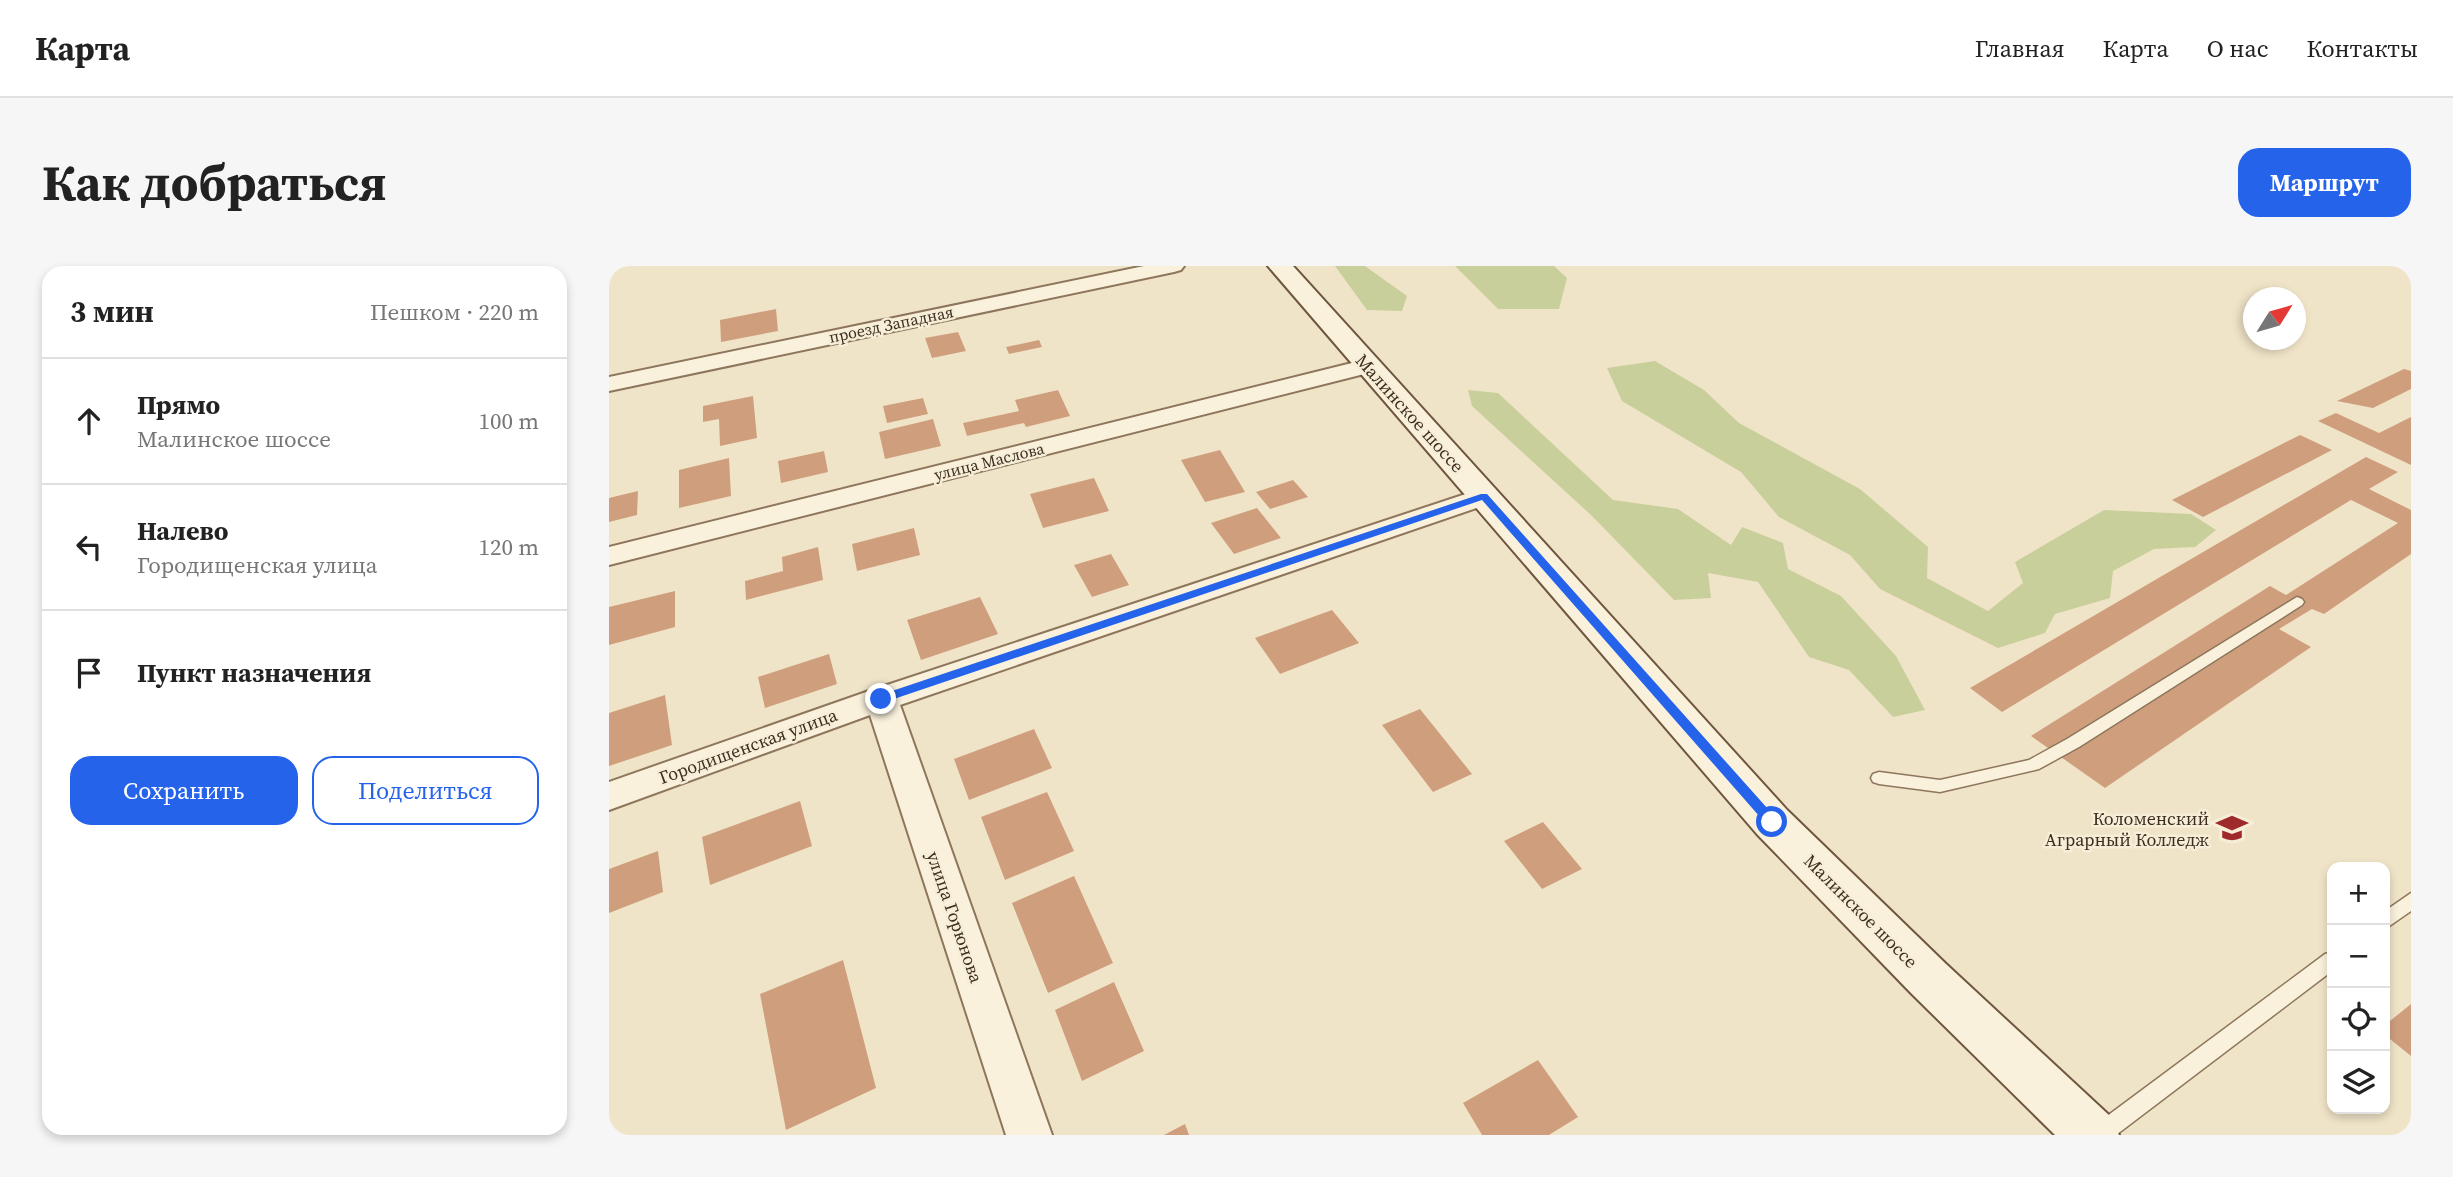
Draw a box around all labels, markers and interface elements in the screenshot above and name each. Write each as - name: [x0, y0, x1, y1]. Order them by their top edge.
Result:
- text: Карта: [35, 26, 130, 71]
- text: Главная: [1975, 32, 2064, 65]
- text: Карта: [2102, 32, 2169, 65]
- text: О нас: [2207, 32, 2268, 65]
- text: Контакты: [2306, 32, 2418, 65]
- button: Маршрут: [2238, 148, 2411, 217]
- text: Как добраться: [42, 149, 387, 216]
- north arrow: [2243, 287, 2306, 350]
- text: 3 мин: [70, 291, 154, 332]
- text: Пешком · 220 m: [370, 296, 539, 328]
- street label: проезд Западная: [827, 300, 955, 348]
- street label: Малинское шоссе: [1350, 348, 1470, 478]
- text: Прямо: [137, 387, 220, 423]
- icon: ahead: [70, 402, 108, 440]
- text: 100 m: [478, 405, 539, 437]
- text: Малинское шоссе: [137, 423, 331, 455]
- street label: улица Маслова: [932, 436, 1047, 485]
- text: Налево: [137, 513, 228, 549]
- icon: left: [70, 528, 108, 566]
- text: 120 m: [478, 531, 539, 563]
- text: Городищенская улица: [137, 549, 378, 581]
- icon: arrive: [70, 654, 108, 692]
- text: Пункт назначения: [137, 655, 371, 691]
- route end: [865, 683, 896, 714]
- street label: Городищенская улица: [655, 702, 842, 790]
- button: Сохранить: [70, 756, 298, 825]
- button: Поделиться: [312, 756, 539, 825]
- route start: [1756, 806, 1787, 837]
- place label: Коломенский Аграрный Колледж: [2045, 806, 2209, 852]
- school or university icon: Коломенский Аграрный Колледж: [2215, 811, 2249, 845]
- street label: улица Горюнова: [921, 848, 990, 987]
- street label: Малинское шоссе: [1799, 849, 1923, 973]
- map controls: [2327, 862, 2390, 1114]
- button: +: [2327, 862, 2390, 925]
- button: −: [2327, 925, 2390, 988]
- button: locate: [2327, 988, 2390, 1051]
- button: layers: [2327, 1051, 2390, 1114]

